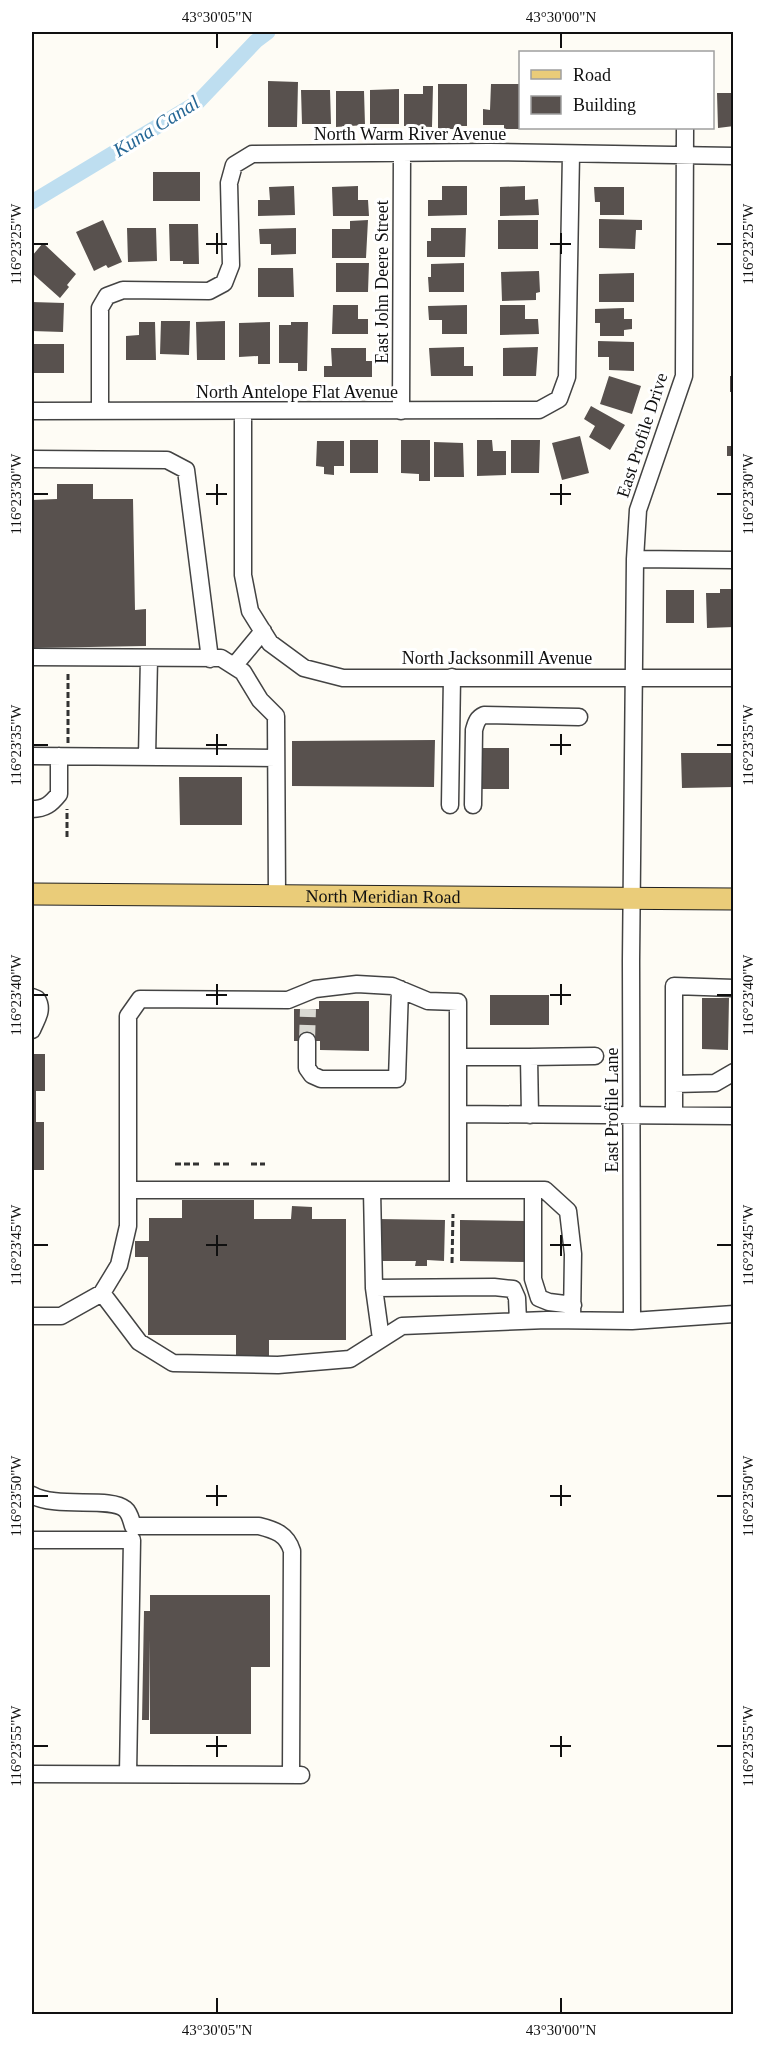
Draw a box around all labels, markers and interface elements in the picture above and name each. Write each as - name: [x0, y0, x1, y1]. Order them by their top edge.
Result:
- text: 43°30'05"N: [182, 9, 252, 25]
- text: 43°30'00"N: [526, 9, 596, 25]
- legend: [519, 51, 714, 129]
- text: Road: [573, 65, 611, 85]
- water label: Kuna Canal: [108, 91, 203, 162]
- text: Building: [573, 95, 636, 115]
- street label: North Warm River Avenue: [314, 124, 506, 144]
- street label: East John Deere Street: [372, 200, 392, 364]
- text: 116°23'25"W: [8, 203, 24, 284]
- text: 116°23'25"W: [740, 203, 756, 284]
- street label: East Profile Drive: [612, 370, 672, 500]
- street label: North Antelope Flat Avenue: [196, 382, 398, 402]
- text: 116°23'30"W: [8, 453, 24, 534]
- text: 116°23'30"W: [740, 453, 756, 534]
- street label: North Jacksonmill Avenue: [402, 648, 592, 668]
- text: 116°23'35"W: [8, 704, 24, 785]
- text: 116°23'35"W: [740, 704, 756, 785]
- street label: North Meridian Road: [305, 886, 461, 907]
- text: 116°23'40"W: [8, 954, 24, 1035]
- text: 116°23'40"W: [740, 954, 756, 1035]
- street label: East Profile Lane: [602, 1048, 622, 1172]
- text: 116°23'45"W: [8, 1204, 24, 1285]
- text: 116°23'45"W: [740, 1204, 756, 1285]
- text: 116°23'50"W: [8, 1455, 24, 1536]
- text: 116°23'50"W: [740, 1455, 756, 1536]
- text: 116°23'55"W: [8, 1705, 24, 1786]
- text: 116°23'55"W: [740, 1705, 756, 1786]
- text: 43°30'05"N: [182, 2022, 252, 2038]
- text: 43°30'00"N: [526, 2022, 596, 2038]

